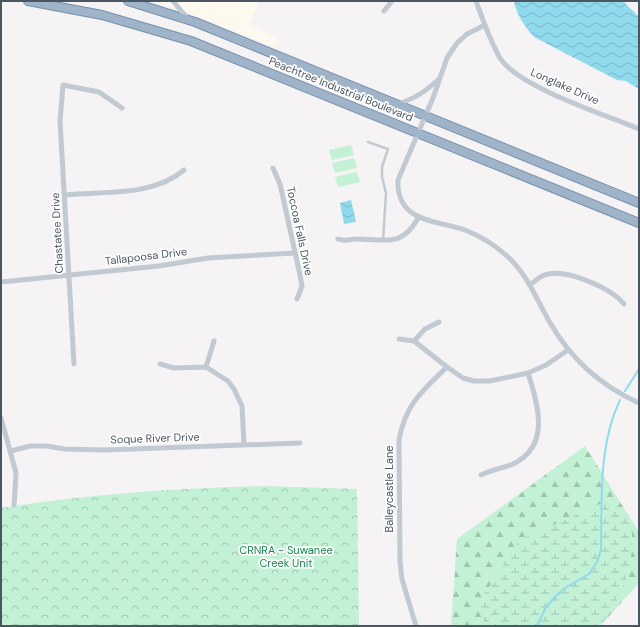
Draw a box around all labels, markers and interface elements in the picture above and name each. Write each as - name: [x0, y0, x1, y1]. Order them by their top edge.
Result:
- street label: Peachtree Industrial Boulevard: [267, 54, 415, 124]
- street label: Longlake Drive: [529, 65, 601, 107]
- street label: Toccoa Falls Drive: [284, 185, 316, 277]
- street label: Chastatee Drive: [48, 192, 66, 274]
- street label: Tallapoosa Drive: [104, 244, 188, 268]
- street label: Soque River Drive: [110, 429, 200, 447]
- street label: Balleycastle Lane: [382, 446, 396, 533]
- park label: CRNRA - Suwanee Creek Unit: [239, 543, 333, 570]

